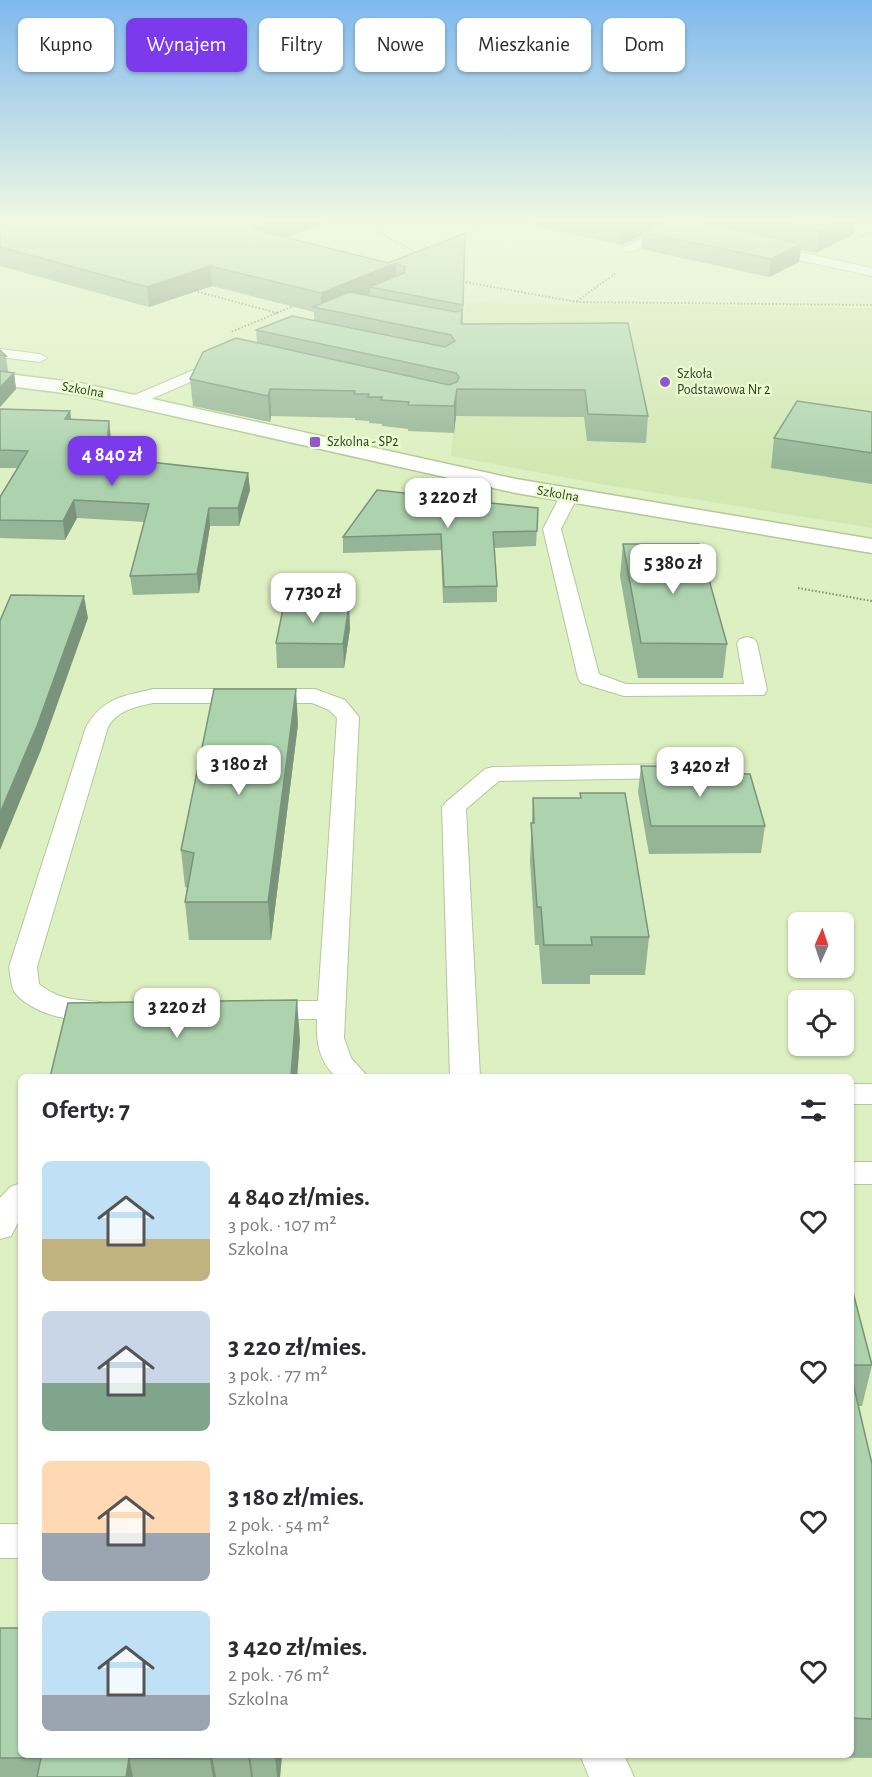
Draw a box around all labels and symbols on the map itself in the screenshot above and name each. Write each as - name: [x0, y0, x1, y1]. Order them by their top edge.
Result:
- place label: Szkoła Podstawowa Nr 2: [677, 367, 770, 397]
- marker: Szkoła Podstawowa Nr 2: [658, 375, 672, 389]
- street label: Szkolna: [61, 379, 106, 401]
- marker: Szkolna - SP2: [308, 435, 322, 449]
- place label: Szkolna - SP2: [327, 435, 399, 449]
- pin: 4 840 zł: [50, 436, 174, 487]
- pin: 3 220 zł: [386, 478, 510, 529]
- street label: Szkolna: [536, 483, 581, 505]
- pin: 5 380 zł: [611, 544, 735, 595]
- pin: 7 730 zł: [251, 573, 375, 624]
- pin: 3 180 zł: [177, 745, 301, 796]
- pin: 3 420 zł: [638, 747, 762, 798]
- north arrow: [788, 912, 854, 978]
- pin: 3 220 zł: [115, 988, 239, 1039]

